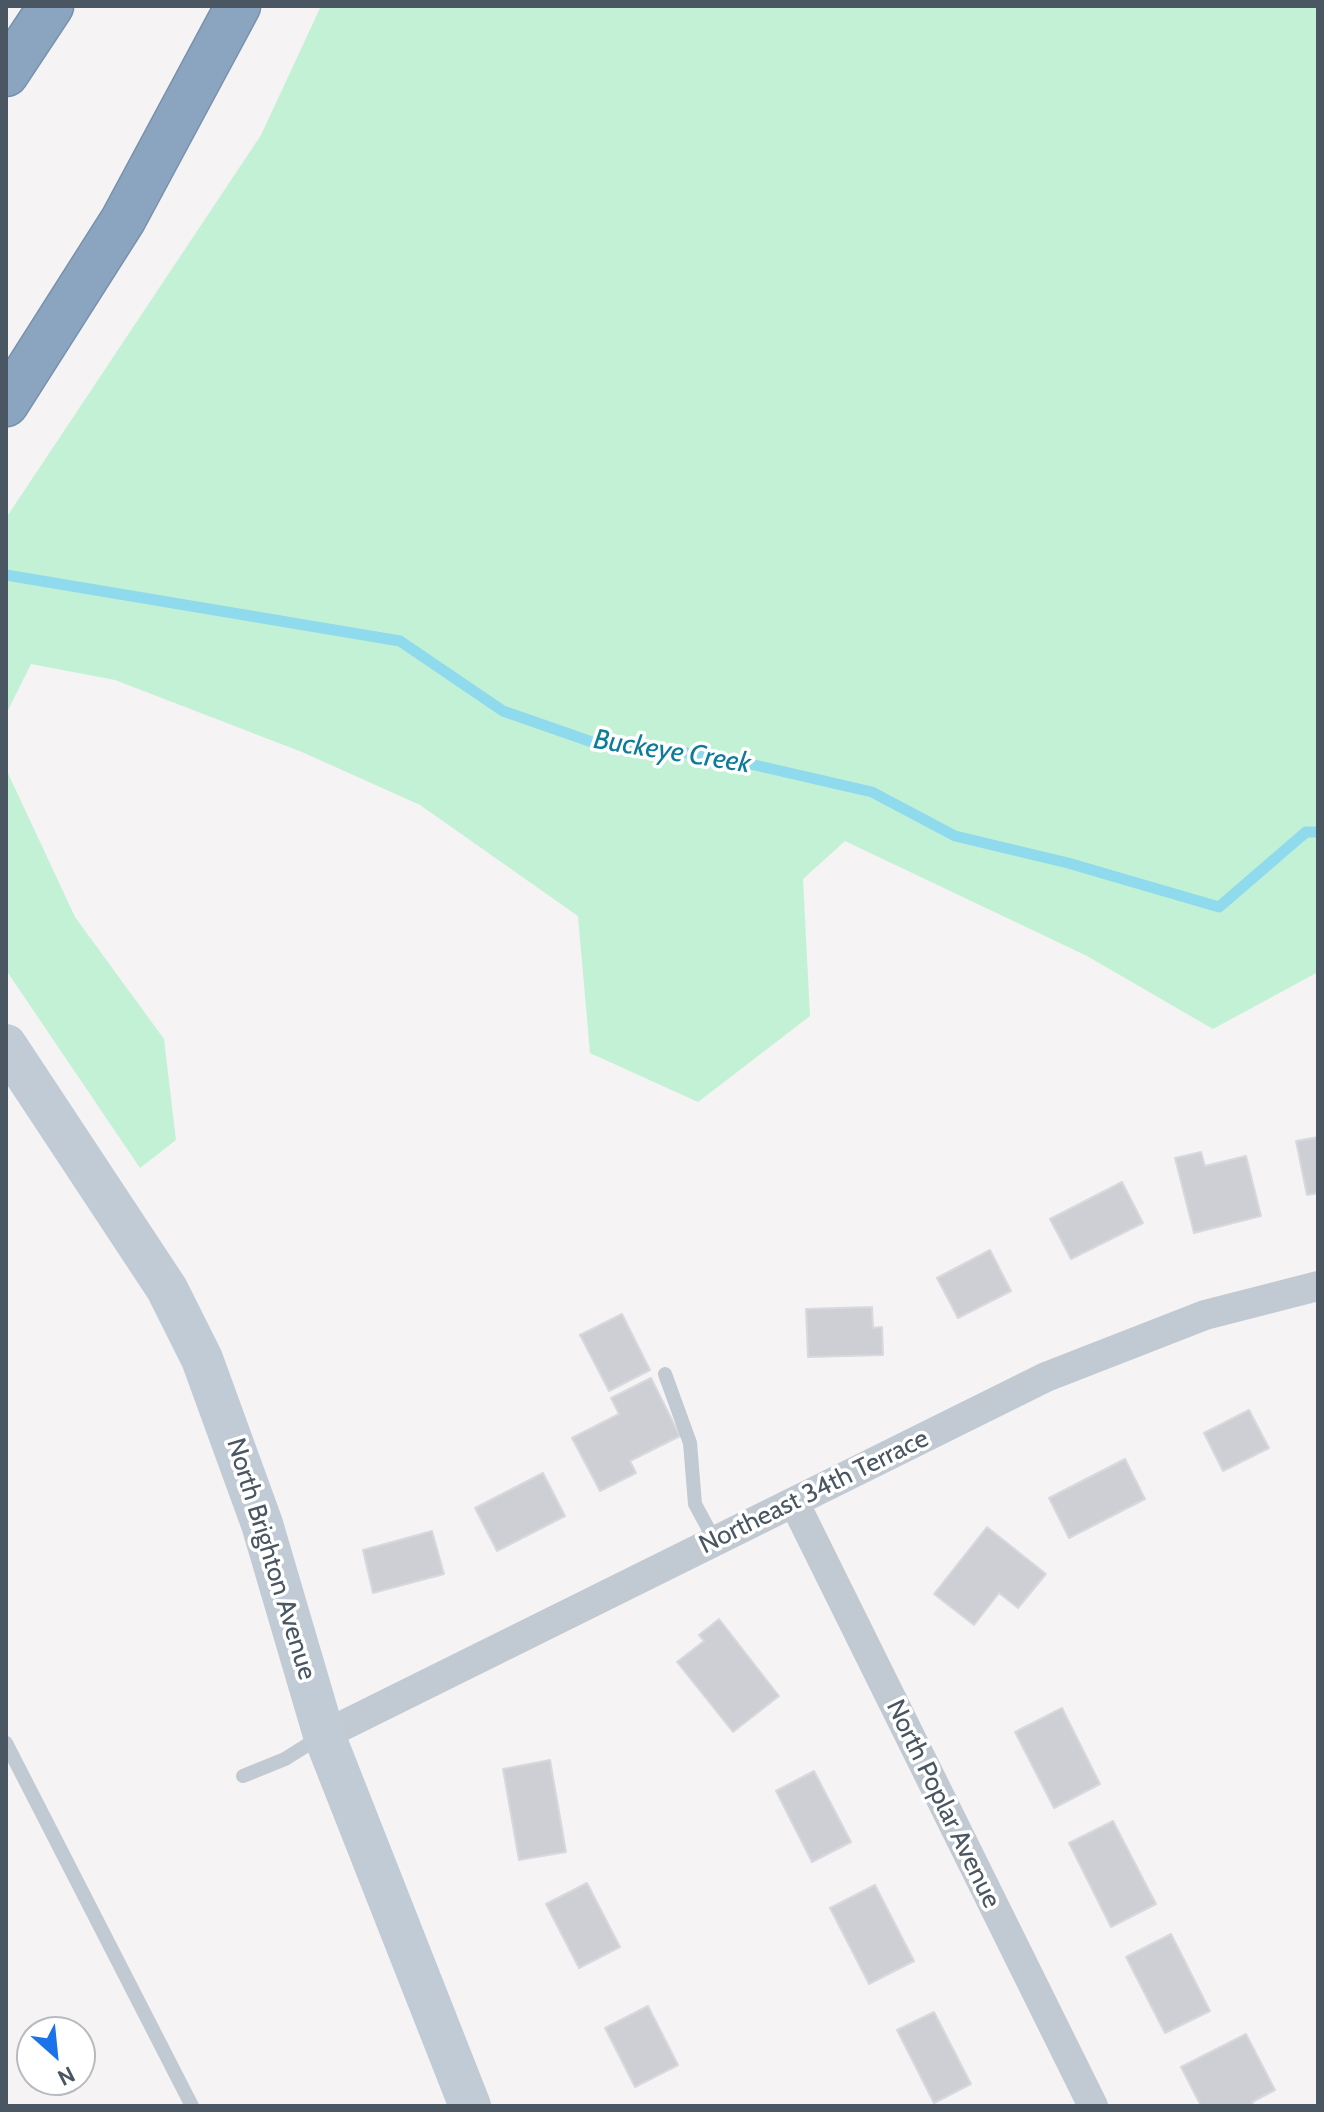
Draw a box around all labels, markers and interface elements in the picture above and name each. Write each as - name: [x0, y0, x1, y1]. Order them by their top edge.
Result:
- water label: Buckeye Creek: [591, 723, 753, 781]
- street label: Northeast 34th Terrace: [694, 1423, 934, 1561]
- street label: North Brighton Avenue: [219, 1434, 323, 1684]
- street label: North Poplar Avenue: [879, 1695, 1007, 1913]
- north arrow: [16, 2016, 96, 2096]
- text: N: [53, 2060, 79, 2092]

